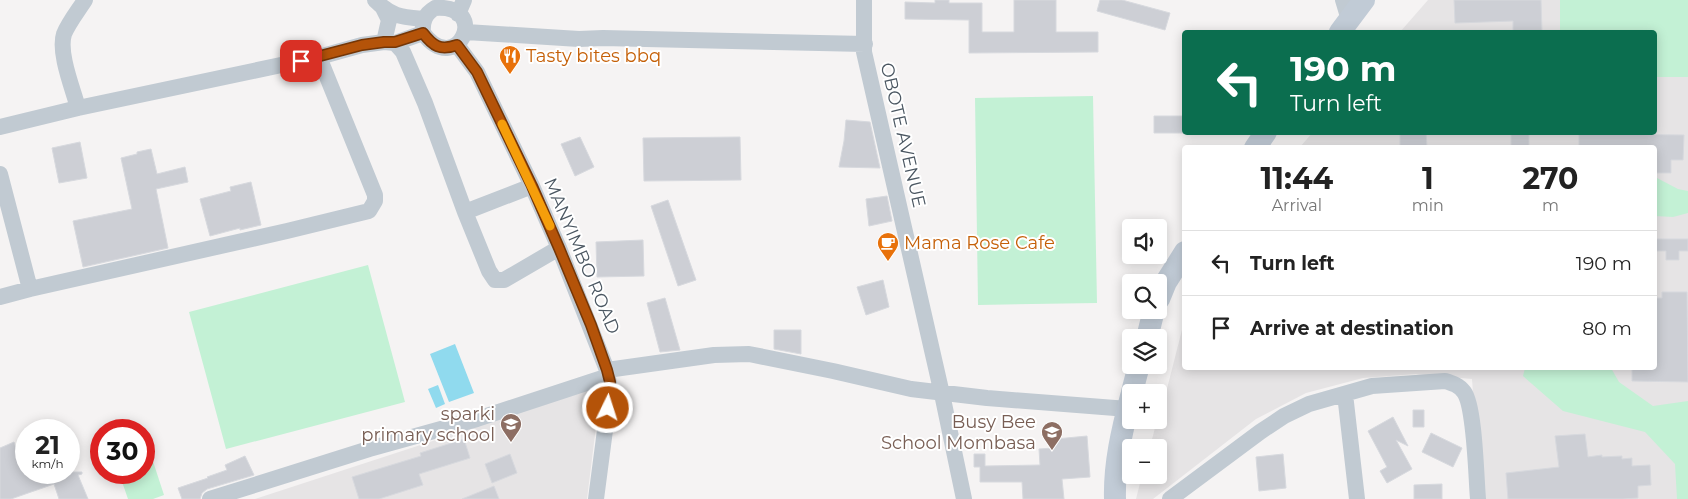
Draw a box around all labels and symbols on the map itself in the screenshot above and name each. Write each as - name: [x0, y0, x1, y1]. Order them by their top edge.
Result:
- pin: [280, 40, 322, 82]
- restaurant icon: Tasty bites bbq: [498, 44, 522, 75]
- place label: Tasty bites bbq: [526, 45, 661, 67]
- street label: OBOTE AVENUE: [876, 60, 930, 210]
- street label: MANYIMBO ROAD: [539, 175, 625, 337]
- cafe icon: Mama Rose Cafe: [876, 231, 900, 262]
- place label: Mama Rose Cafe: [904, 232, 1055, 254]
- position arrow: [581, 381, 633, 433]
- place label: sparki primary school: [361, 403, 495, 446]
- place label: Busy Bee School Mombasa: [881, 411, 1036, 454]
- school or university icon: sparki primary school: [499, 412, 523, 443]
- speed limit sign: 30: [90, 419, 155, 484]
- school or university icon: Busy Bee School Mombasa: [1040, 420, 1064, 451]

